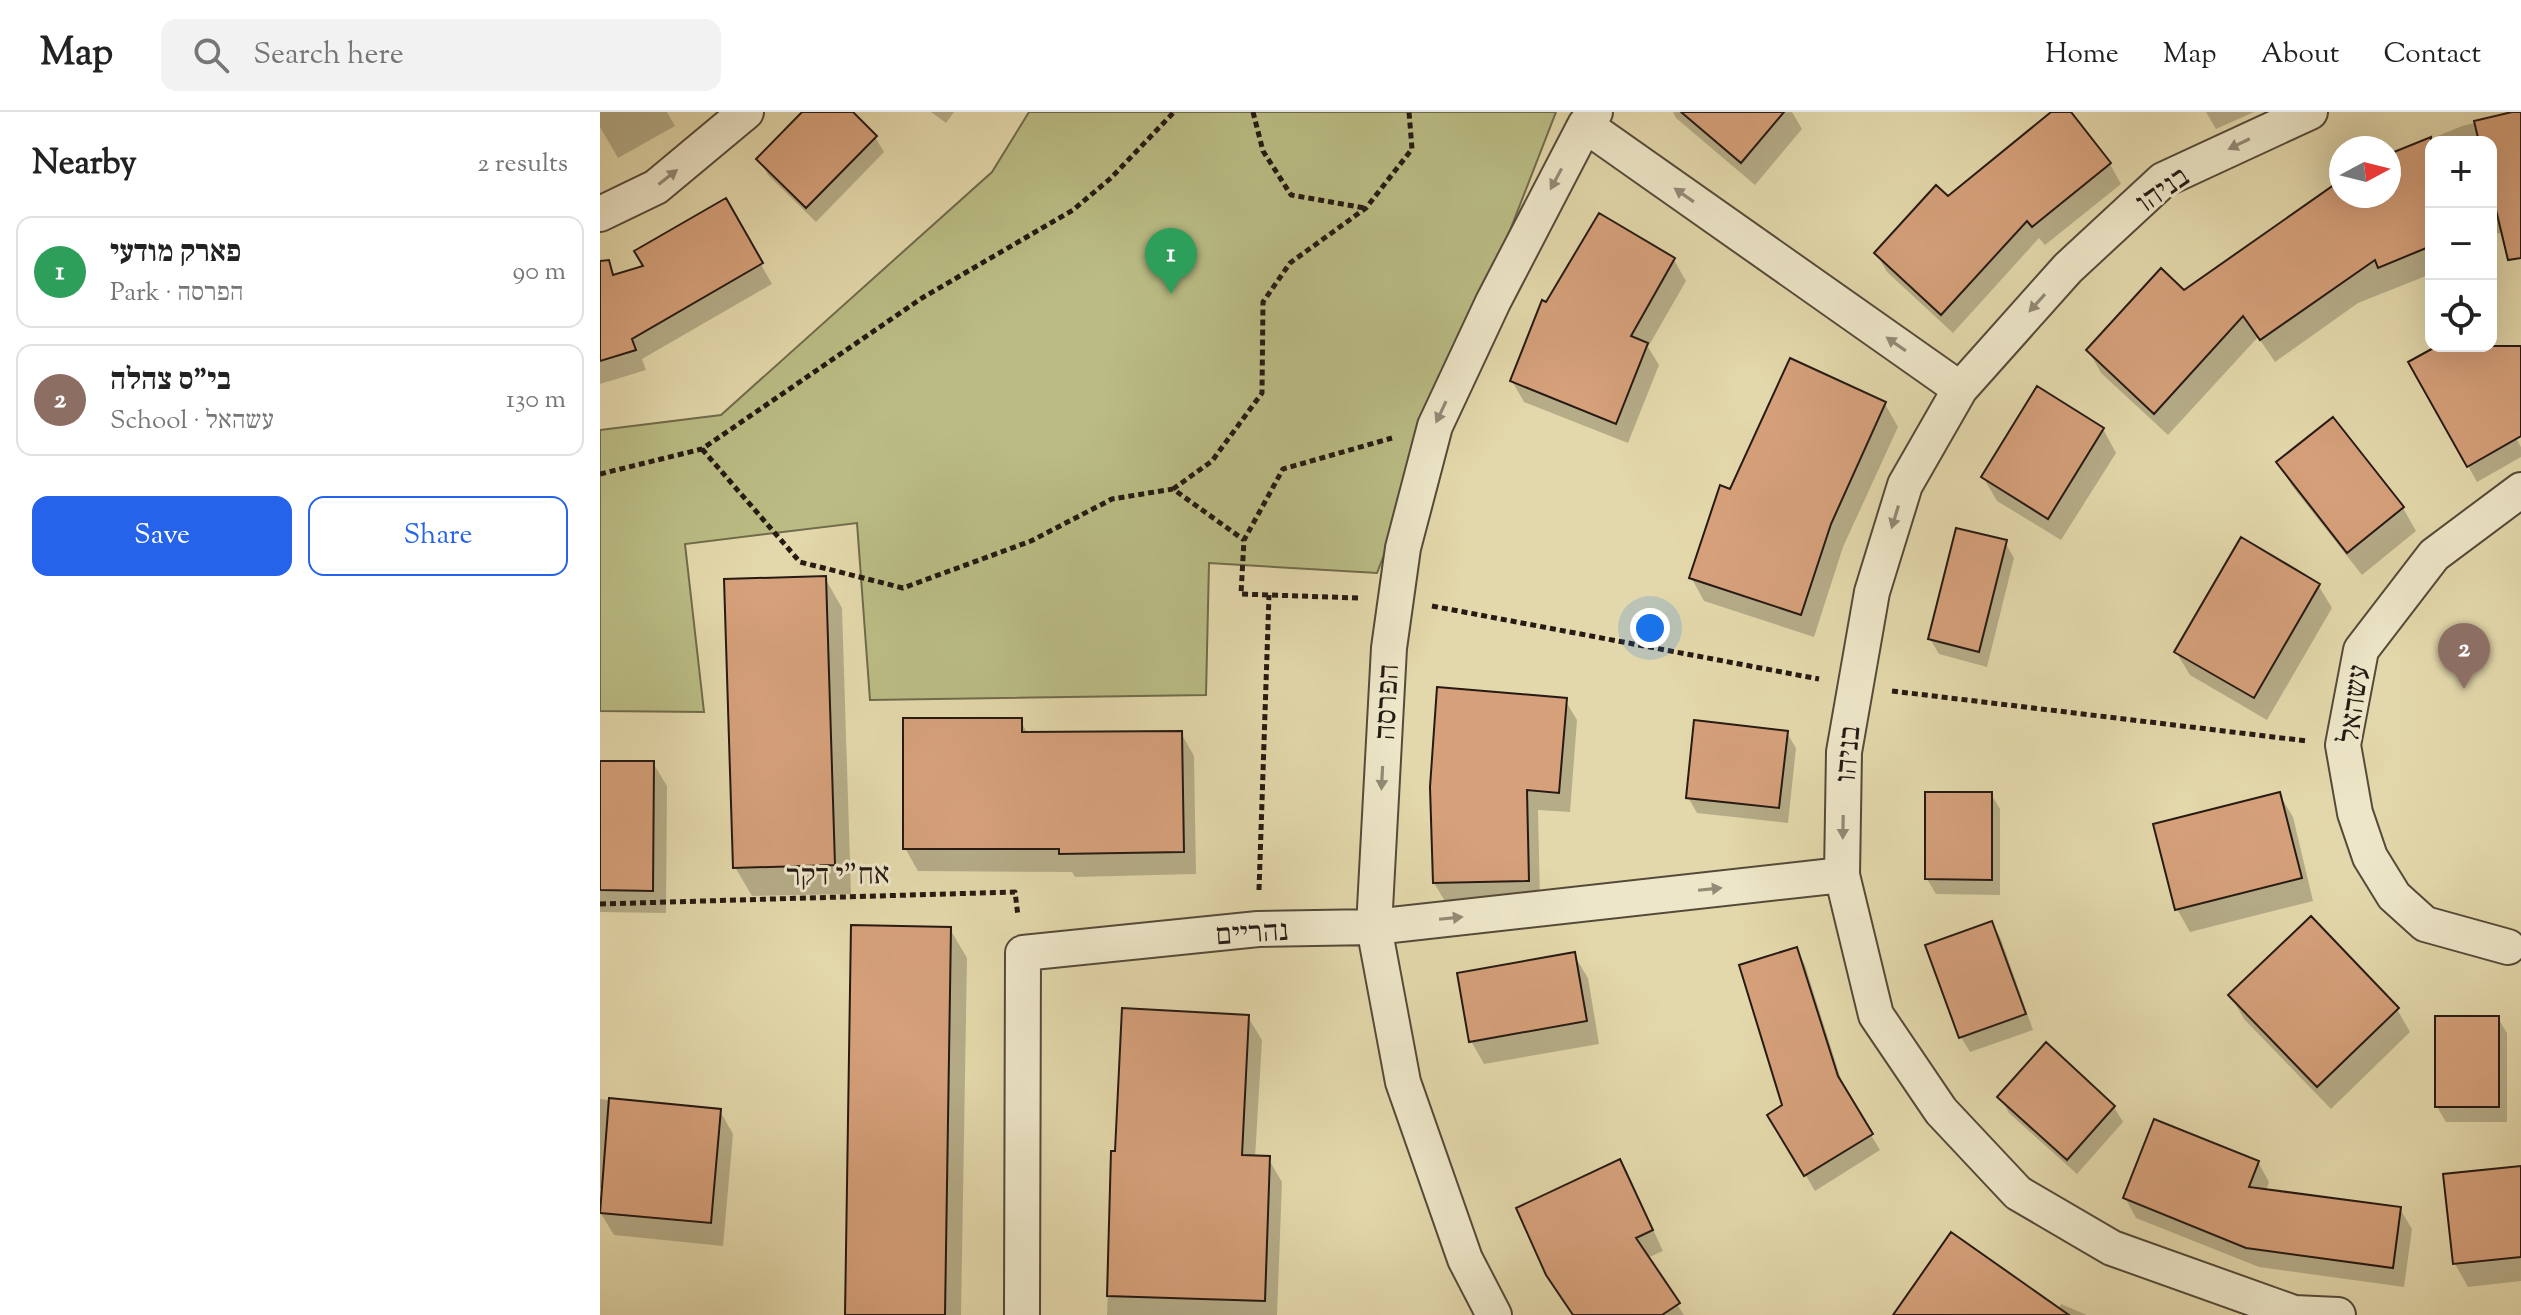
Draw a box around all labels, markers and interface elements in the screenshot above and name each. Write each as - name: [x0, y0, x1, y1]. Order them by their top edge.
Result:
- search box: [161, 19, 721, 91]
- text: Map: [40, 28, 113, 82]
- icon: search: [189, 33, 233, 77]
- text: Search here: [253, 34, 404, 77]
- text: Home: [2045, 35, 2119, 75]
- text: Map: [2163, 35, 2217, 75]
- text: About: [2261, 35, 2339, 75]
- text: Contact: [2383, 35, 2481, 75]
- north arrow: [2329, 136, 2401, 208]
- map controls: [2425, 136, 2497, 352]
- button: +: [2425, 136, 2497, 208]
- one-way arrow: [2227, 137, 2250, 151]
- text: Nearby: [32, 140, 137, 189]
- text: 2 results: [477, 146, 568, 183]
- street label: בניהו: [2128, 157, 2199, 225]
- one-way arrow: [1550, 168, 1563, 191]
- one-way arrow: [658, 169, 678, 186]
- one-way arrow: [1673, 187, 1694, 203]
- button: −: [2425, 208, 2497, 280]
- pin: 1: [1145, 228, 1197, 294]
- text: פארק מודעי: [110, 232, 241, 275]
- text: 1: [56, 254, 64, 291]
- text: 90 m: [513, 254, 566, 291]
- text: Park · הפרסה: [110, 275, 244, 312]
- button: locate: [2425, 280, 2497, 352]
- one-way arrow: [2029, 292, 2046, 312]
- one-way arrow: [1886, 337, 1907, 352]
- text: בי"ס צהלה: [110, 360, 231, 403]
- text: 2: [54, 382, 66, 419]
- text: 130 m: [506, 382, 566, 419]
- one-way arrow: [1434, 401, 1448, 424]
- text: School · עשהאל: [110, 403, 274, 440]
- button: Save: [32, 496, 292, 576]
- button: Share: [308, 496, 568, 576]
- one-way arrow: [1888, 506, 1901, 530]
- your location: [1630, 608, 1670, 648]
- pin: 2: [2438, 623, 2490, 689]
- street label: עשהאל: [2329, 662, 2382, 746]
- street label: הפרסה: [1365, 663, 1412, 741]
- street label: בניהו: [1826, 724, 1873, 784]
- one-way arrow: [1375, 766, 1388, 791]
- one-way arrow: [1836, 815, 1849, 840]
- street label: אח"י דקר: [786, 854, 890, 899]
- one-way arrow: [1697, 883, 1722, 896]
- street label: נהריים: [1214, 911, 1290, 958]
- one-way arrow: [1439, 912, 1464, 925]

